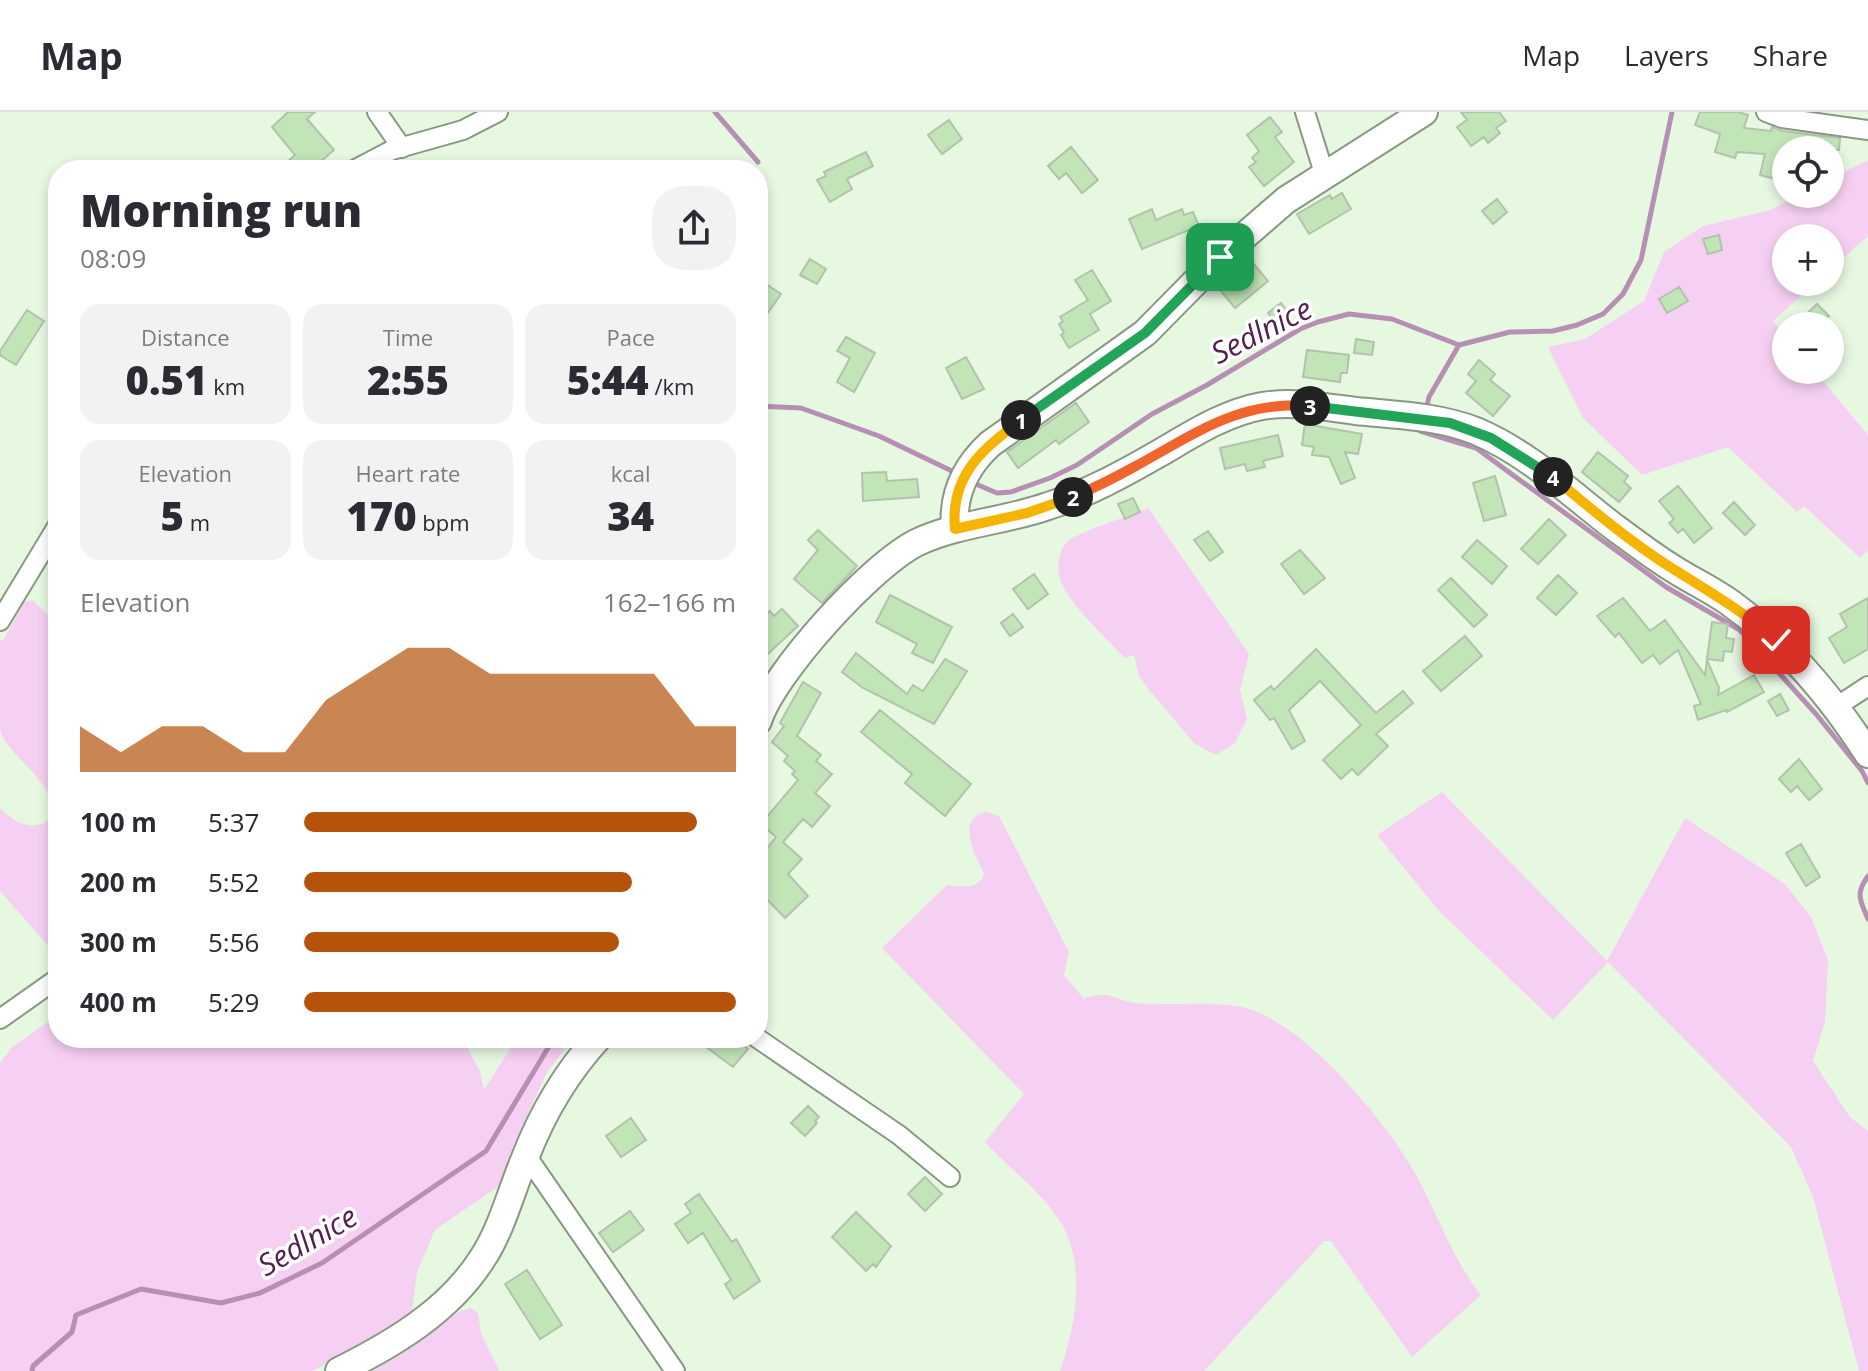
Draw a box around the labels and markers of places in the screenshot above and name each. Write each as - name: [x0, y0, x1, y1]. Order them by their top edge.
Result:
- pin: [1186, 223, 1254, 291]
- pin: 3: [1290, 386, 1330, 426]
- pin: 1: [1001, 400, 1041, 440]
- pin: 4: [1533, 457, 1573, 497]
- pin: 2: [1053, 477, 1093, 517]
- pin: [1742, 606, 1810, 674]

